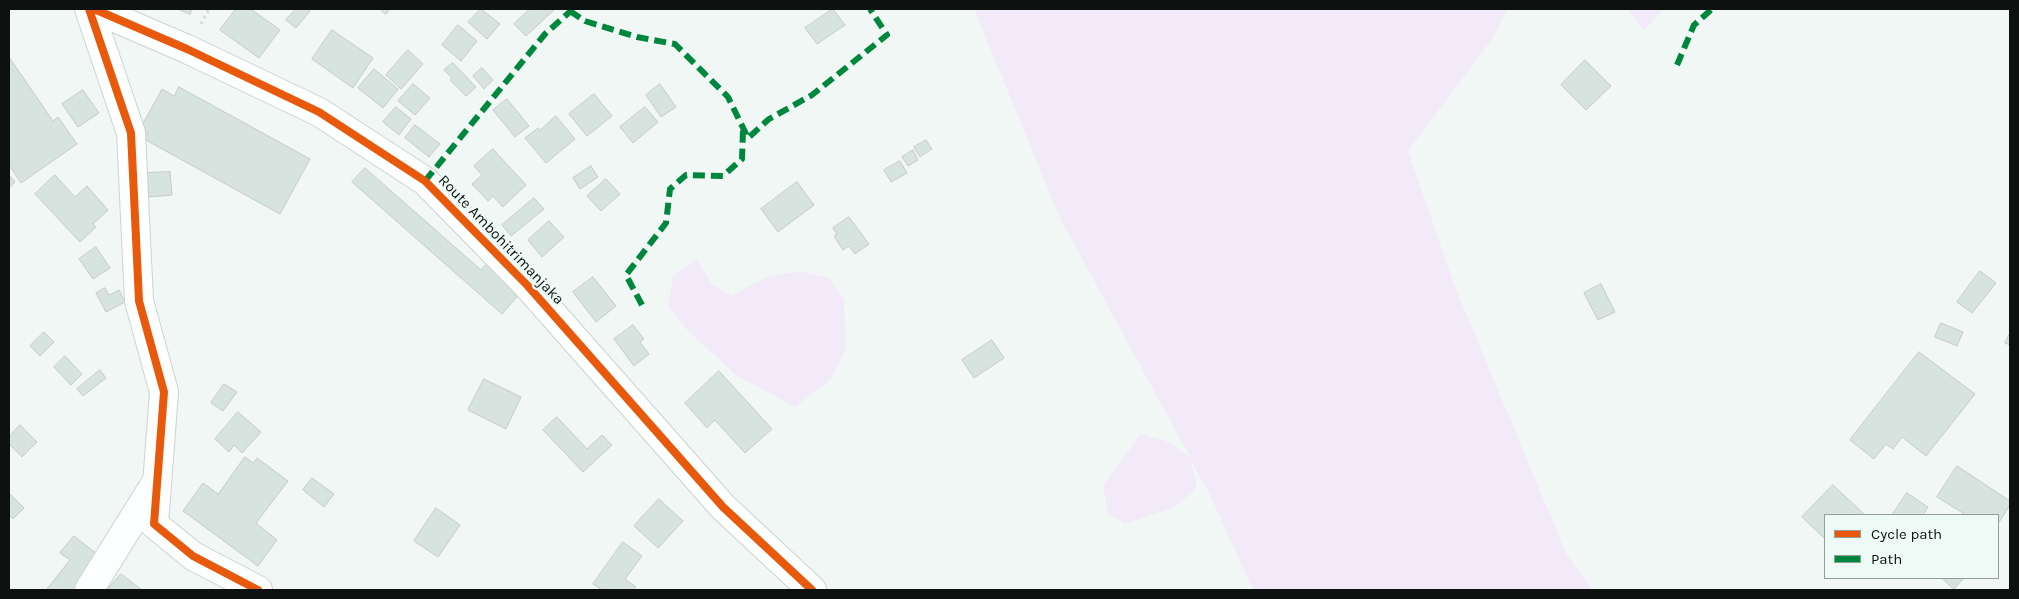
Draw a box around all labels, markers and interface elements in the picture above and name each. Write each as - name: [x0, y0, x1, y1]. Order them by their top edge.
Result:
- street label: Route Ambohitrimanjaka: [434, 171, 568, 309]
- legend: [1824, 514, 1999, 579]
- text: Cycle path: [1871, 525, 1942, 543]
- text: Path: [1871, 550, 1902, 568]

